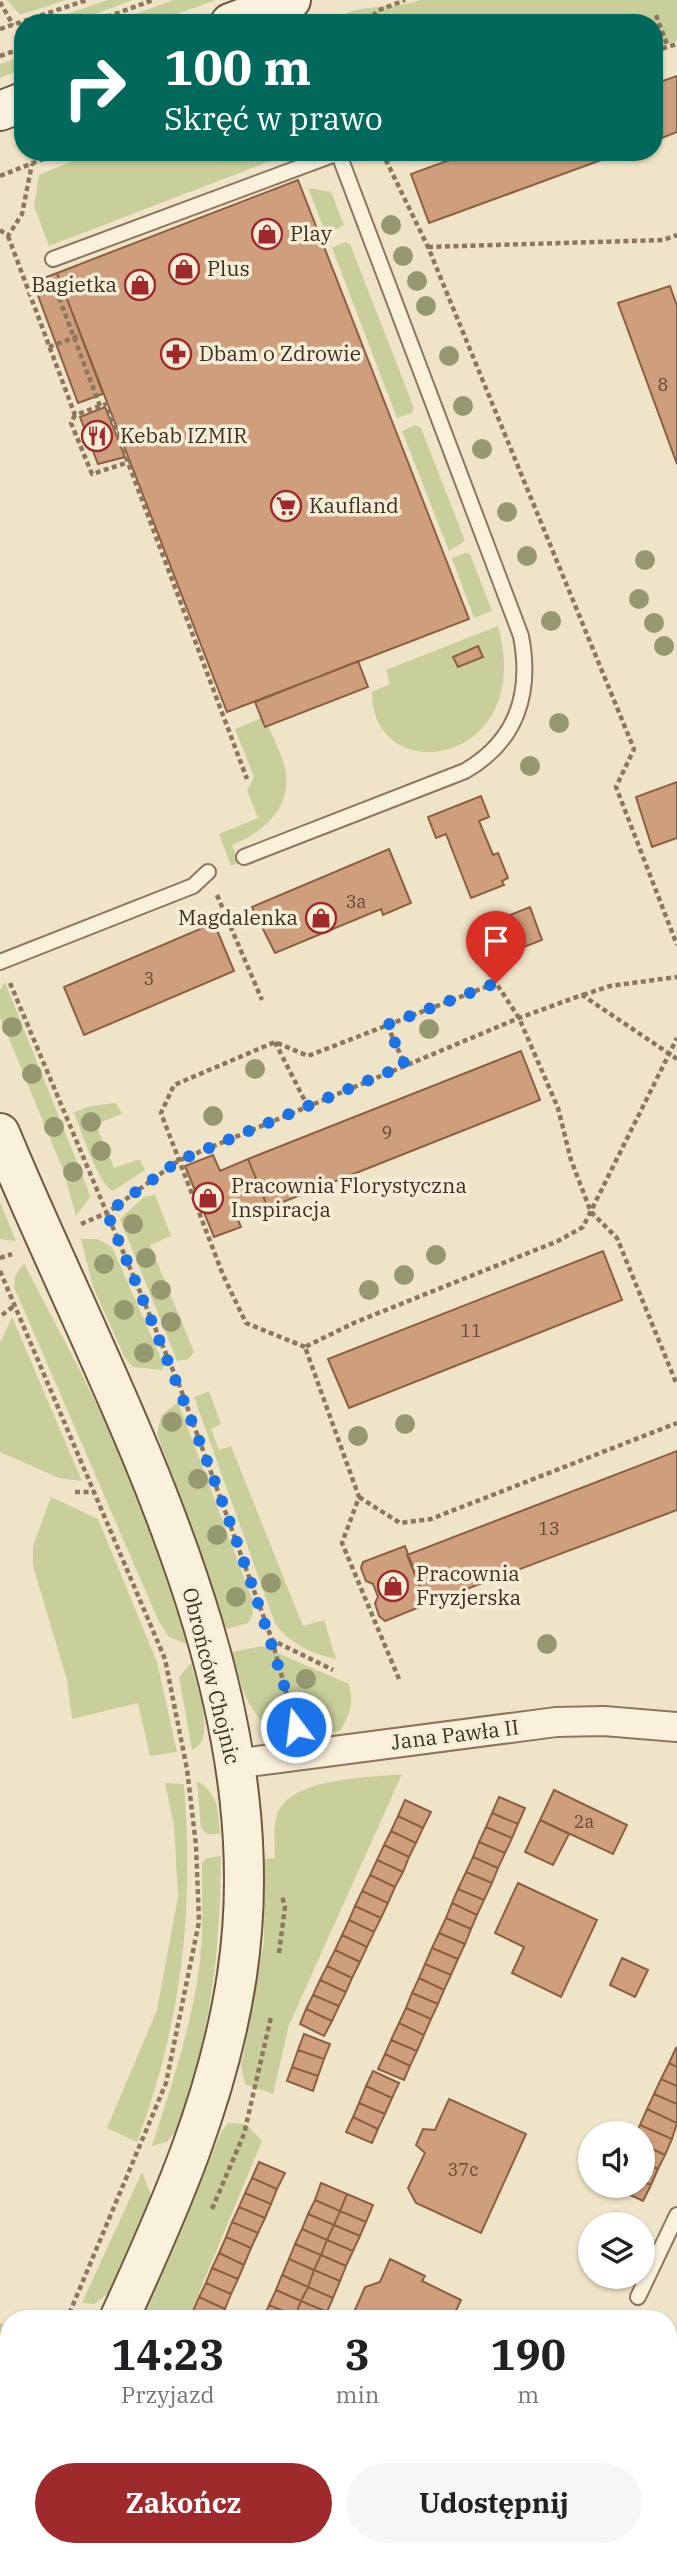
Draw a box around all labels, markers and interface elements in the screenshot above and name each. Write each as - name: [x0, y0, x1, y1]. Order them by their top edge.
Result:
- text: 100 m: [164, 35, 311, 98]
- icon: right: [49, 42, 140, 133]
- text: Skręć w prawo: [164, 97, 383, 139]
- shop icon: Play: [250, 217, 284, 251]
- place label: Play: [290, 219, 333, 247]
- shop icon: Plus: [167, 252, 201, 286]
- place label: Plus: [207, 254, 250, 282]
- shop icon: Bagietka: [123, 268, 157, 302]
- place label: Bagietka: [31, 270, 117, 298]
- pharmacy icon: Dbam o Zdrowie: [159, 337, 193, 371]
- place label: Dbam o Zdrowie: [199, 339, 361, 367]
- house number: 8: [658, 373, 668, 396]
- restaurant icon: Kebab IZMIR: [80, 419, 114, 453]
- place label: Kebab IZMIR: [120, 421, 247, 449]
- supermarket icon: Kaufland: [269, 489, 303, 523]
- place label: Kaufland: [309, 491, 399, 519]
- house number: 3a: [346, 890, 366, 913]
- shop icon: Magdalenka: [304, 901, 338, 935]
- place label: Magdalenka: [178, 903, 298, 931]
- pin: [466, 911, 526, 983]
- icon: arrive: [477, 922, 515, 960]
- house number: 3: [144, 967, 154, 990]
- house number: 9: [382, 1121, 392, 1144]
- place label: Pracownia Florystyczna Inspiracja: [231, 1171, 467, 1223]
- shop icon: Pracownia Florystyczna Inspiracja: [191, 1181, 225, 1215]
- house number: 11: [460, 1319, 482, 1342]
- house number: 13: [538, 1517, 560, 1540]
- place label: Pracownia Fryzjerska: [416, 1559, 521, 1611]
- shop icon: Pracownia Fryzjerska: [376, 1569, 410, 1603]
- street label: Obrońców Chojnic: [176, 1584, 248, 1767]
- position arrow: [259, 1690, 333, 1764]
- street label: Jana Pawła II: [389, 1712, 520, 1756]
- house number: 2a: [574, 1810, 594, 1833]
- map controls: [578, 2121, 655, 2289]
- button: sound: [578, 2121, 655, 2198]
- house number: 37c: [448, 2158, 478, 2181]
- button: layers: [578, 2212, 655, 2289]
- text: 14:23: [111, 2327, 225, 2382]
- text: 3: [345, 2327, 370, 2382]
- text: 190: [490, 2327, 566, 2382]
- text: Przyjazd: [121, 2379, 214, 2409]
- text: min: [336, 2379, 379, 2409]
- text: m: [517, 2379, 539, 2409]
- button: Zakończ: [35, 2463, 332, 2543]
- button: Udostępnij: [346, 2463, 642, 2543]

